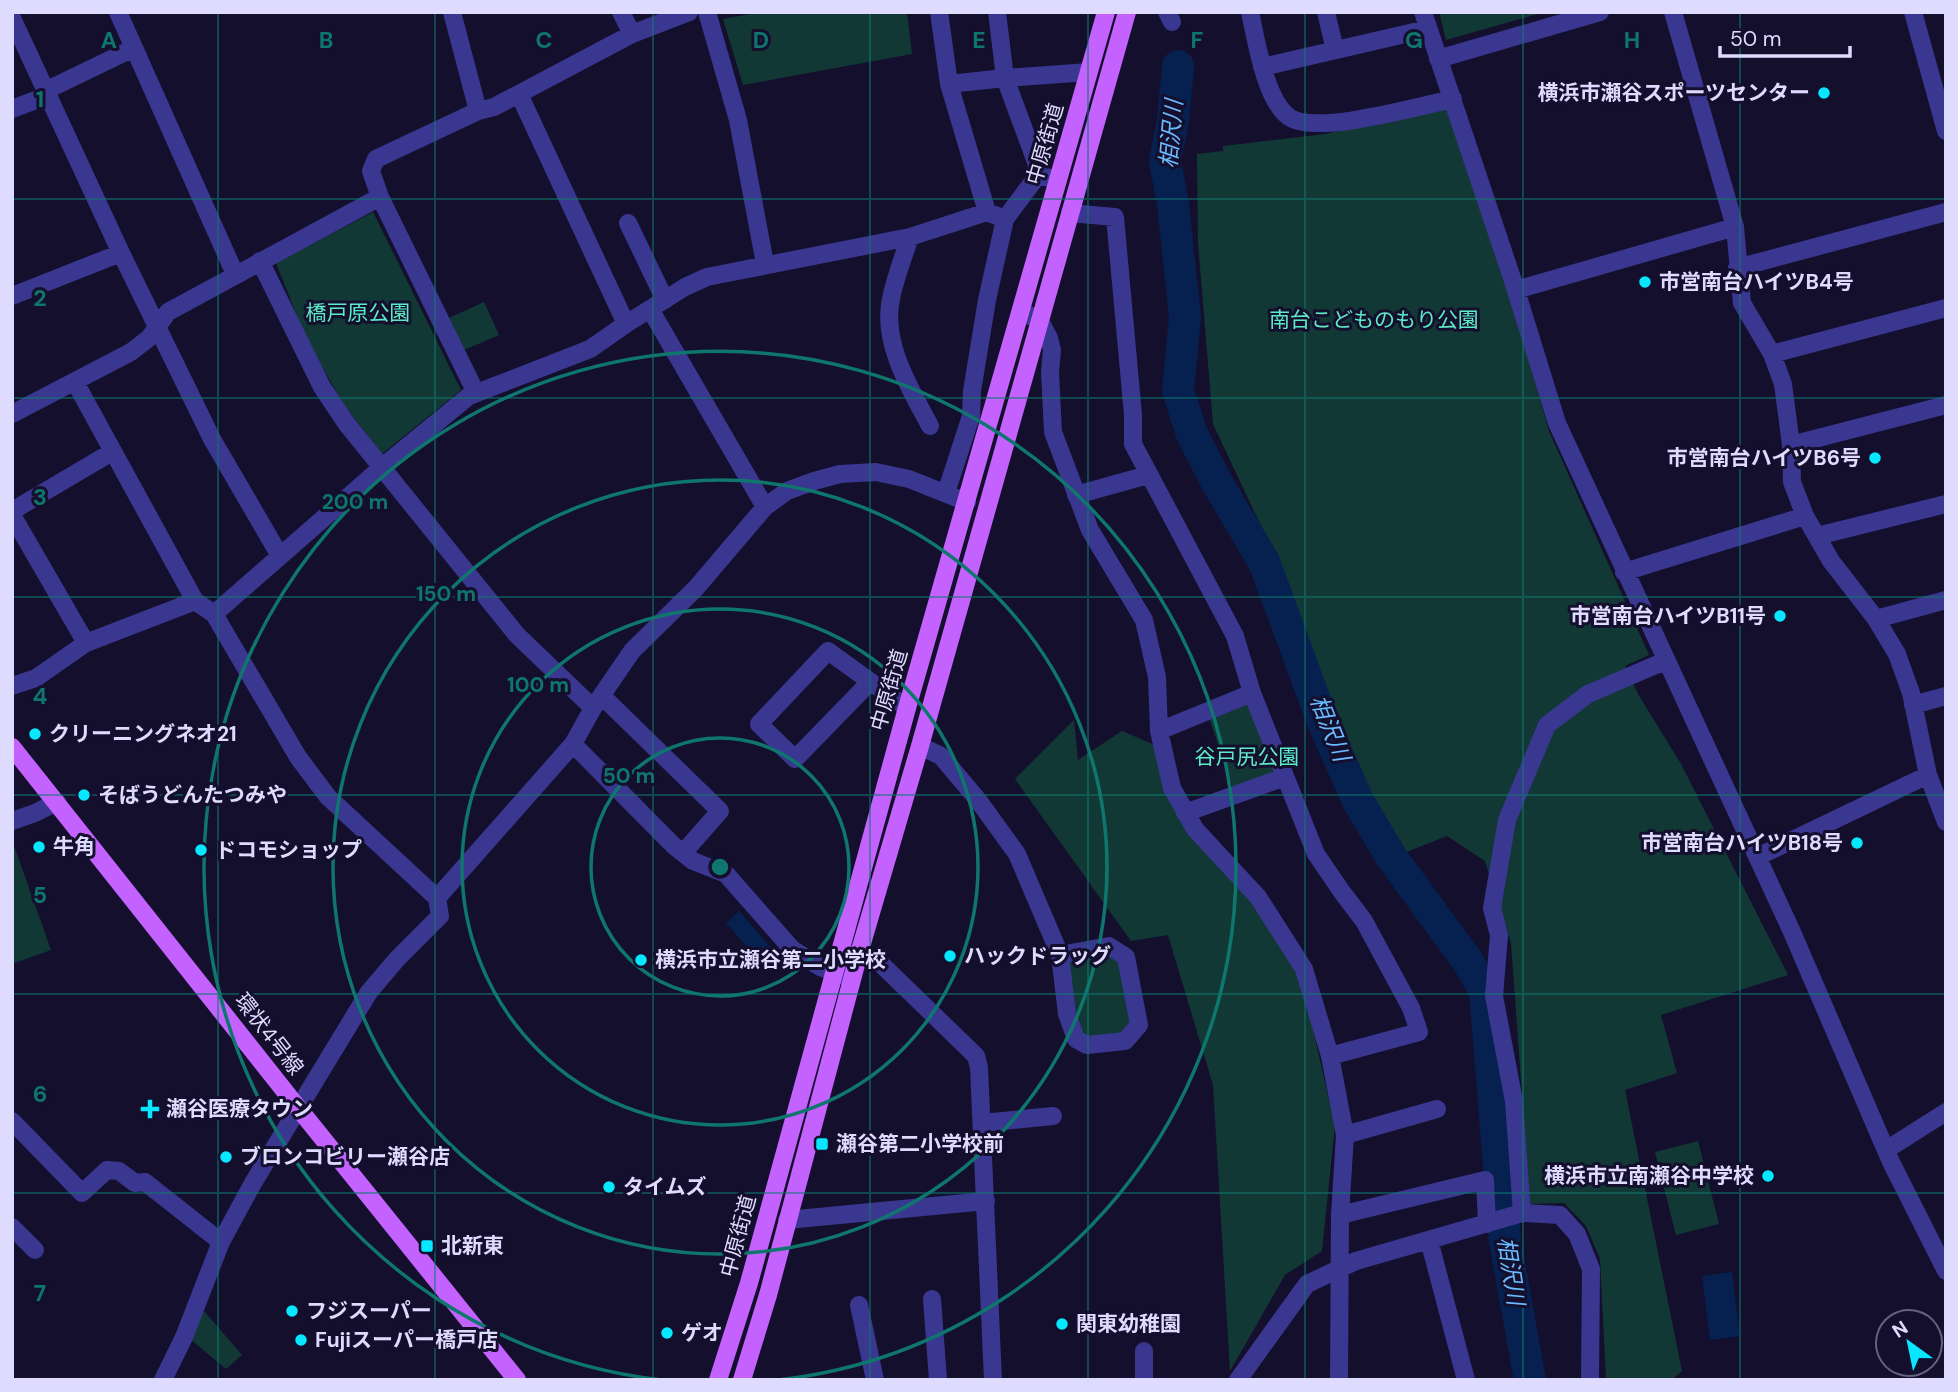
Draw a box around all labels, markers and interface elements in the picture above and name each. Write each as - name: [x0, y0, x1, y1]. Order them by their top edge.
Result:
- scale bar: [1720, 14, 1850, 58]
- text: A: [101, 25, 117, 55]
- text: B: [319, 25, 333, 55]
- text: C: [536, 25, 552, 55]
- text: D: [753, 25, 769, 55]
- text: E: [972, 25, 986, 55]
- text: F: [1191, 25, 1204, 55]
- text: G: [1405, 25, 1423, 55]
- text: H: [1624, 25, 1640, 55]
- text: 50 m: [1730, 25, 1781, 53]
- place label: 横浜市瀬谷スポーツセンター: [1537, 79, 1810, 107]
- text: 1: [36, 84, 44, 114]
- marker: 横浜市瀬谷スポーツセンター: [1816, 85, 1832, 101]
- water label: 相沢川: [1153, 95, 1189, 170]
- street label: 中原街道: [1020, 100, 1070, 188]
- place label: 市営南台ハイツB4号: [1659, 268, 1854, 296]
- marker: 市営南台ハイツB4号: [1637, 274, 1653, 290]
- text: 2: [33, 283, 47, 313]
- park label: 橋戸原公園: [306, 299, 411, 327]
- park label: 南台こどものもり公園: [1269, 306, 1479, 334]
- place label: 市営南台ハイツB6号: [1667, 444, 1861, 472]
- marker: 市営南台ハイツB6号: [1867, 450, 1883, 466]
- text: 3: [33, 482, 47, 512]
- text: 200 m: [322, 488, 388, 516]
- text: 150 m: [416, 580, 476, 608]
- place label: 市営南台ハイツB11号: [1570, 602, 1766, 630]
- marker: 市営南台ハイツB11号: [1772, 608, 1788, 624]
- street label: 中原街道: [864, 646, 914, 734]
- text: 100 m: [507, 671, 569, 699]
- text: 4: [33, 681, 48, 711]
- water label: 相沢川: [1303, 690, 1358, 768]
- place label: クリーニングネオ21: [49, 720, 237, 748]
- marker: クリーニングネオ21: [27, 726, 43, 742]
- park label: 谷戸尻公園: [1195, 743, 1300, 771]
- text: 50 m: [603, 762, 655, 790]
- place label: そばうどんたつみや: [98, 781, 287, 809]
- marker: そばうどんたつみや: [76, 787, 92, 803]
- place label: 市営南台ハイツB18号: [1641, 829, 1843, 857]
- place label: 牛角: [53, 833, 95, 861]
- marker: 市営南台ハイツB18号: [1849, 835, 1865, 851]
- place label: ドコモショップ: [215, 836, 362, 864]
- marker: 牛角: [31, 839, 47, 855]
- marker: ドコモショップ: [193, 842, 209, 858]
- centre of rings: [708, 855, 732, 879]
- text: 5: [33, 880, 47, 910]
- place label: ハックドラッグ: [964, 942, 1111, 970]
- place label: 横浜市立瀬谷第二小学校: [655, 946, 886, 974]
- marker: ハックドラッグ: [942, 948, 958, 964]
- marker: 横浜市立瀬谷第二小学校: [633, 952, 649, 968]
- street label: 環状4号線: [228, 987, 310, 1081]
- text: 6: [33, 1079, 47, 1109]
- place label: 瀬谷医療タウン: [166, 1095, 313, 1123]
- marker: 瀬谷医療タウン: [140, 1099, 160, 1119]
- place label: 瀬谷第二小学校前: [836, 1130, 1004, 1158]
- marker: 瀬谷第二小学校前: [814, 1136, 830, 1152]
- place label: ブロンコビリー瀬谷店: [240, 1143, 450, 1171]
- marker: ブロンコビリー瀬谷店: [218, 1149, 234, 1165]
- place label: 横浜市立南瀬谷中学校: [1544, 1162, 1754, 1190]
- marker: 横浜市立南瀬谷中学校: [1760, 1168, 1776, 1184]
- place label: タイムズ: [623, 1173, 707, 1201]
- marker: タイムズ: [601, 1179, 617, 1195]
- street label: 中原街道: [714, 1192, 762, 1280]
- place label: 北新東: [441, 1232, 504, 1260]
- water label: 相沢川: [1491, 1235, 1532, 1310]
- marker: 北新東: [419, 1238, 435, 1254]
- text: 7: [34, 1278, 46, 1308]
- place label: フジスーパー: [306, 1297, 432, 1325]
- marker: フジスーパー: [284, 1303, 300, 1319]
- north arrow: [1874, 1308, 1944, 1378]
- place label: 関東幼稚園: [1076, 1310, 1181, 1338]
- text: N: [1887, 1315, 1913, 1343]
- marker: 関東幼稚園: [1054, 1316, 1070, 1332]
- place label: ゲオ: [681, 1319, 723, 1347]
- marker: ゲオ: [659, 1325, 675, 1341]
- place label: Fujiスーパー橋戸店: [315, 1326, 498, 1354]
- marker: Fujiスーパー橋戸店: [293, 1332, 309, 1348]

